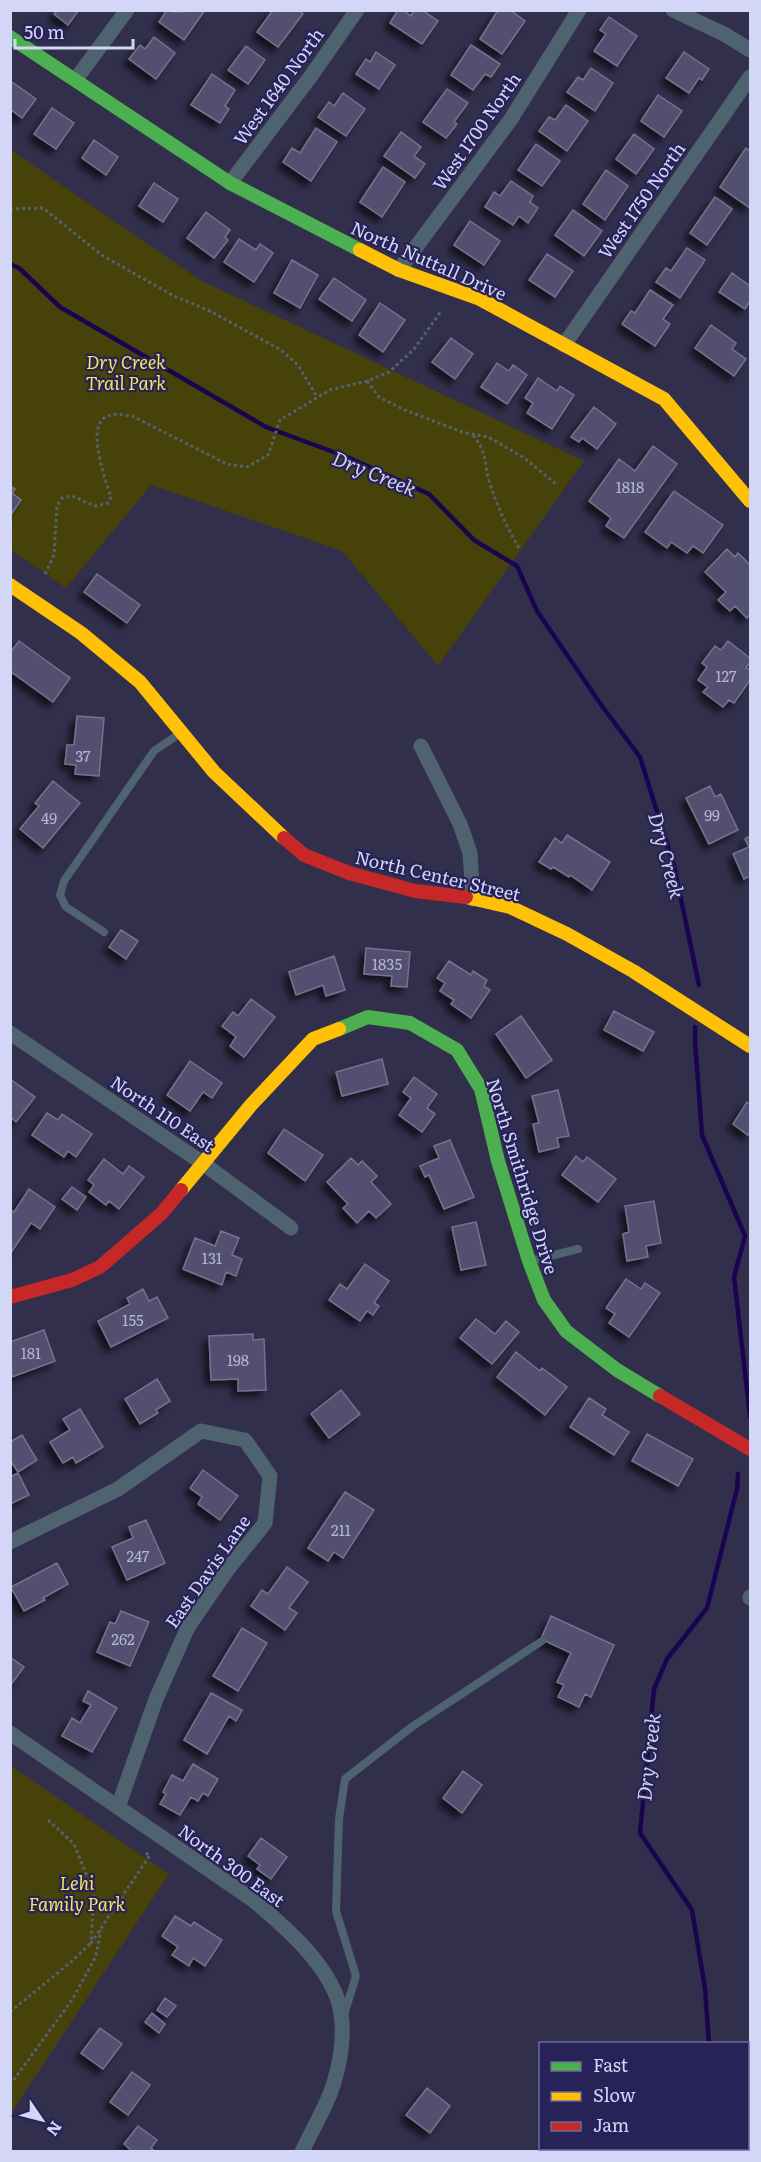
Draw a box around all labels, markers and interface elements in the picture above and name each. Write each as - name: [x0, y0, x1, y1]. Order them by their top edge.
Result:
- scale bar: [15, 12, 134, 50]
- text: 50 m: [24, 18, 65, 45]
- street label: West 1640 North: [226, 22, 330, 150]
- street label: West 1700 North: [425, 66, 527, 195]
- street label: West 1750 North: [591, 136, 691, 264]
- street label: North Nuttall Drive: [347, 213, 511, 307]
- park label: Dry Creek Trail Park: [86, 348, 166, 396]
- water label: Dry Creek: [328, 441, 422, 503]
- house number: 1818: [616, 475, 644, 498]
- house number: 127: [715, 664, 737, 687]
- house number: 37: [75, 744, 91, 767]
- house number: 99: [704, 803, 720, 826]
- house number: 49: [41, 806, 57, 829]
- water label: Dry Creek: [642, 808, 694, 902]
- street label: North Center Street: [353, 843, 524, 907]
- house number: 1835: [372, 952, 402, 975]
- street label: North 110 East: [105, 1068, 221, 1158]
- street label: North Smithridge Drive: [480, 1075, 566, 1277]
- house number: 131: [202, 1246, 222, 1269]
- house number: 155: [122, 1308, 144, 1331]
- house number: 181: [21, 1341, 41, 1364]
- house number: 198: [227, 1348, 249, 1371]
- street label: East Davis Lane: [158, 1509, 256, 1633]
- house number: 211: [331, 1518, 351, 1541]
- house number: 247: [127, 1544, 150, 1567]
- house number: 262: [111, 1627, 135, 1650]
- water label: Dry Creek: [627, 1711, 667, 1803]
- street label: North 300 East: [173, 1817, 292, 1913]
- park label: Lehi Family Park: [28, 1869, 126, 1917]
- legend: [539, 2042, 749, 2150]
- text: Fast: [593, 2051, 629, 2078]
- text: Slow: [593, 2081, 636, 2108]
- north arrow: [12, 2090, 72, 2150]
- text: Jam: [593, 2111, 629, 2138]
- text: N: [41, 2117, 69, 2142]

